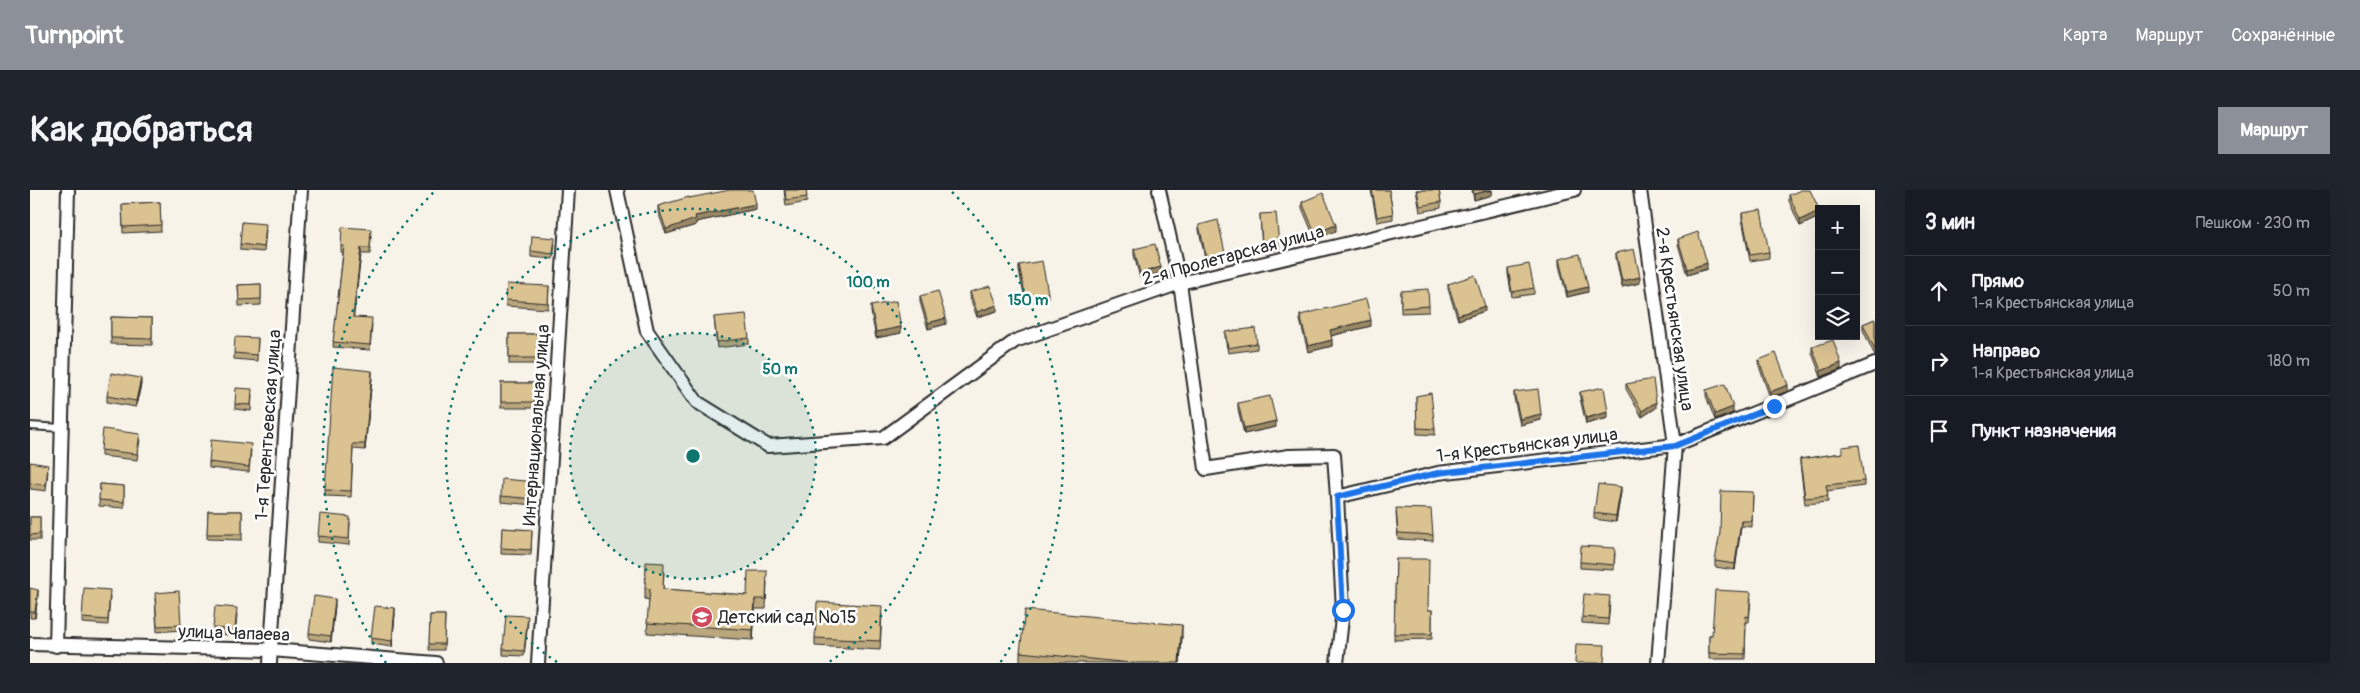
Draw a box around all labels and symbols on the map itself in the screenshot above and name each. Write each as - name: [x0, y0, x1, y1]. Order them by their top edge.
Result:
- street label: 2-я Пролетарская улица: [1140, 220, 1327, 291]
- street label: 2-я Крестьянская улица: [1650, 226, 1699, 412]
- text: 100 m: [847, 273, 889, 292]
- text: 150 m: [1008, 291, 1048, 310]
- street label: Интернациональная улица: [518, 323, 555, 527]
- street label: 1-я Терентьевская улица: [250, 329, 287, 521]
- text: 50 m: [763, 360, 797, 379]
- route end: [1763, 395, 1786, 418]
- street label: 1-я Крестьянская улица: [1435, 423, 1619, 468]
- centre of rings: [684, 447, 702, 465]
- route start: [1332, 599, 1355, 622]
- school or university icon: Детский сад №15: [690, 605, 714, 629]
- place label: Детский сад №15: [717, 606, 857, 629]
- street label: улица Чапаева: [177, 620, 290, 647]

